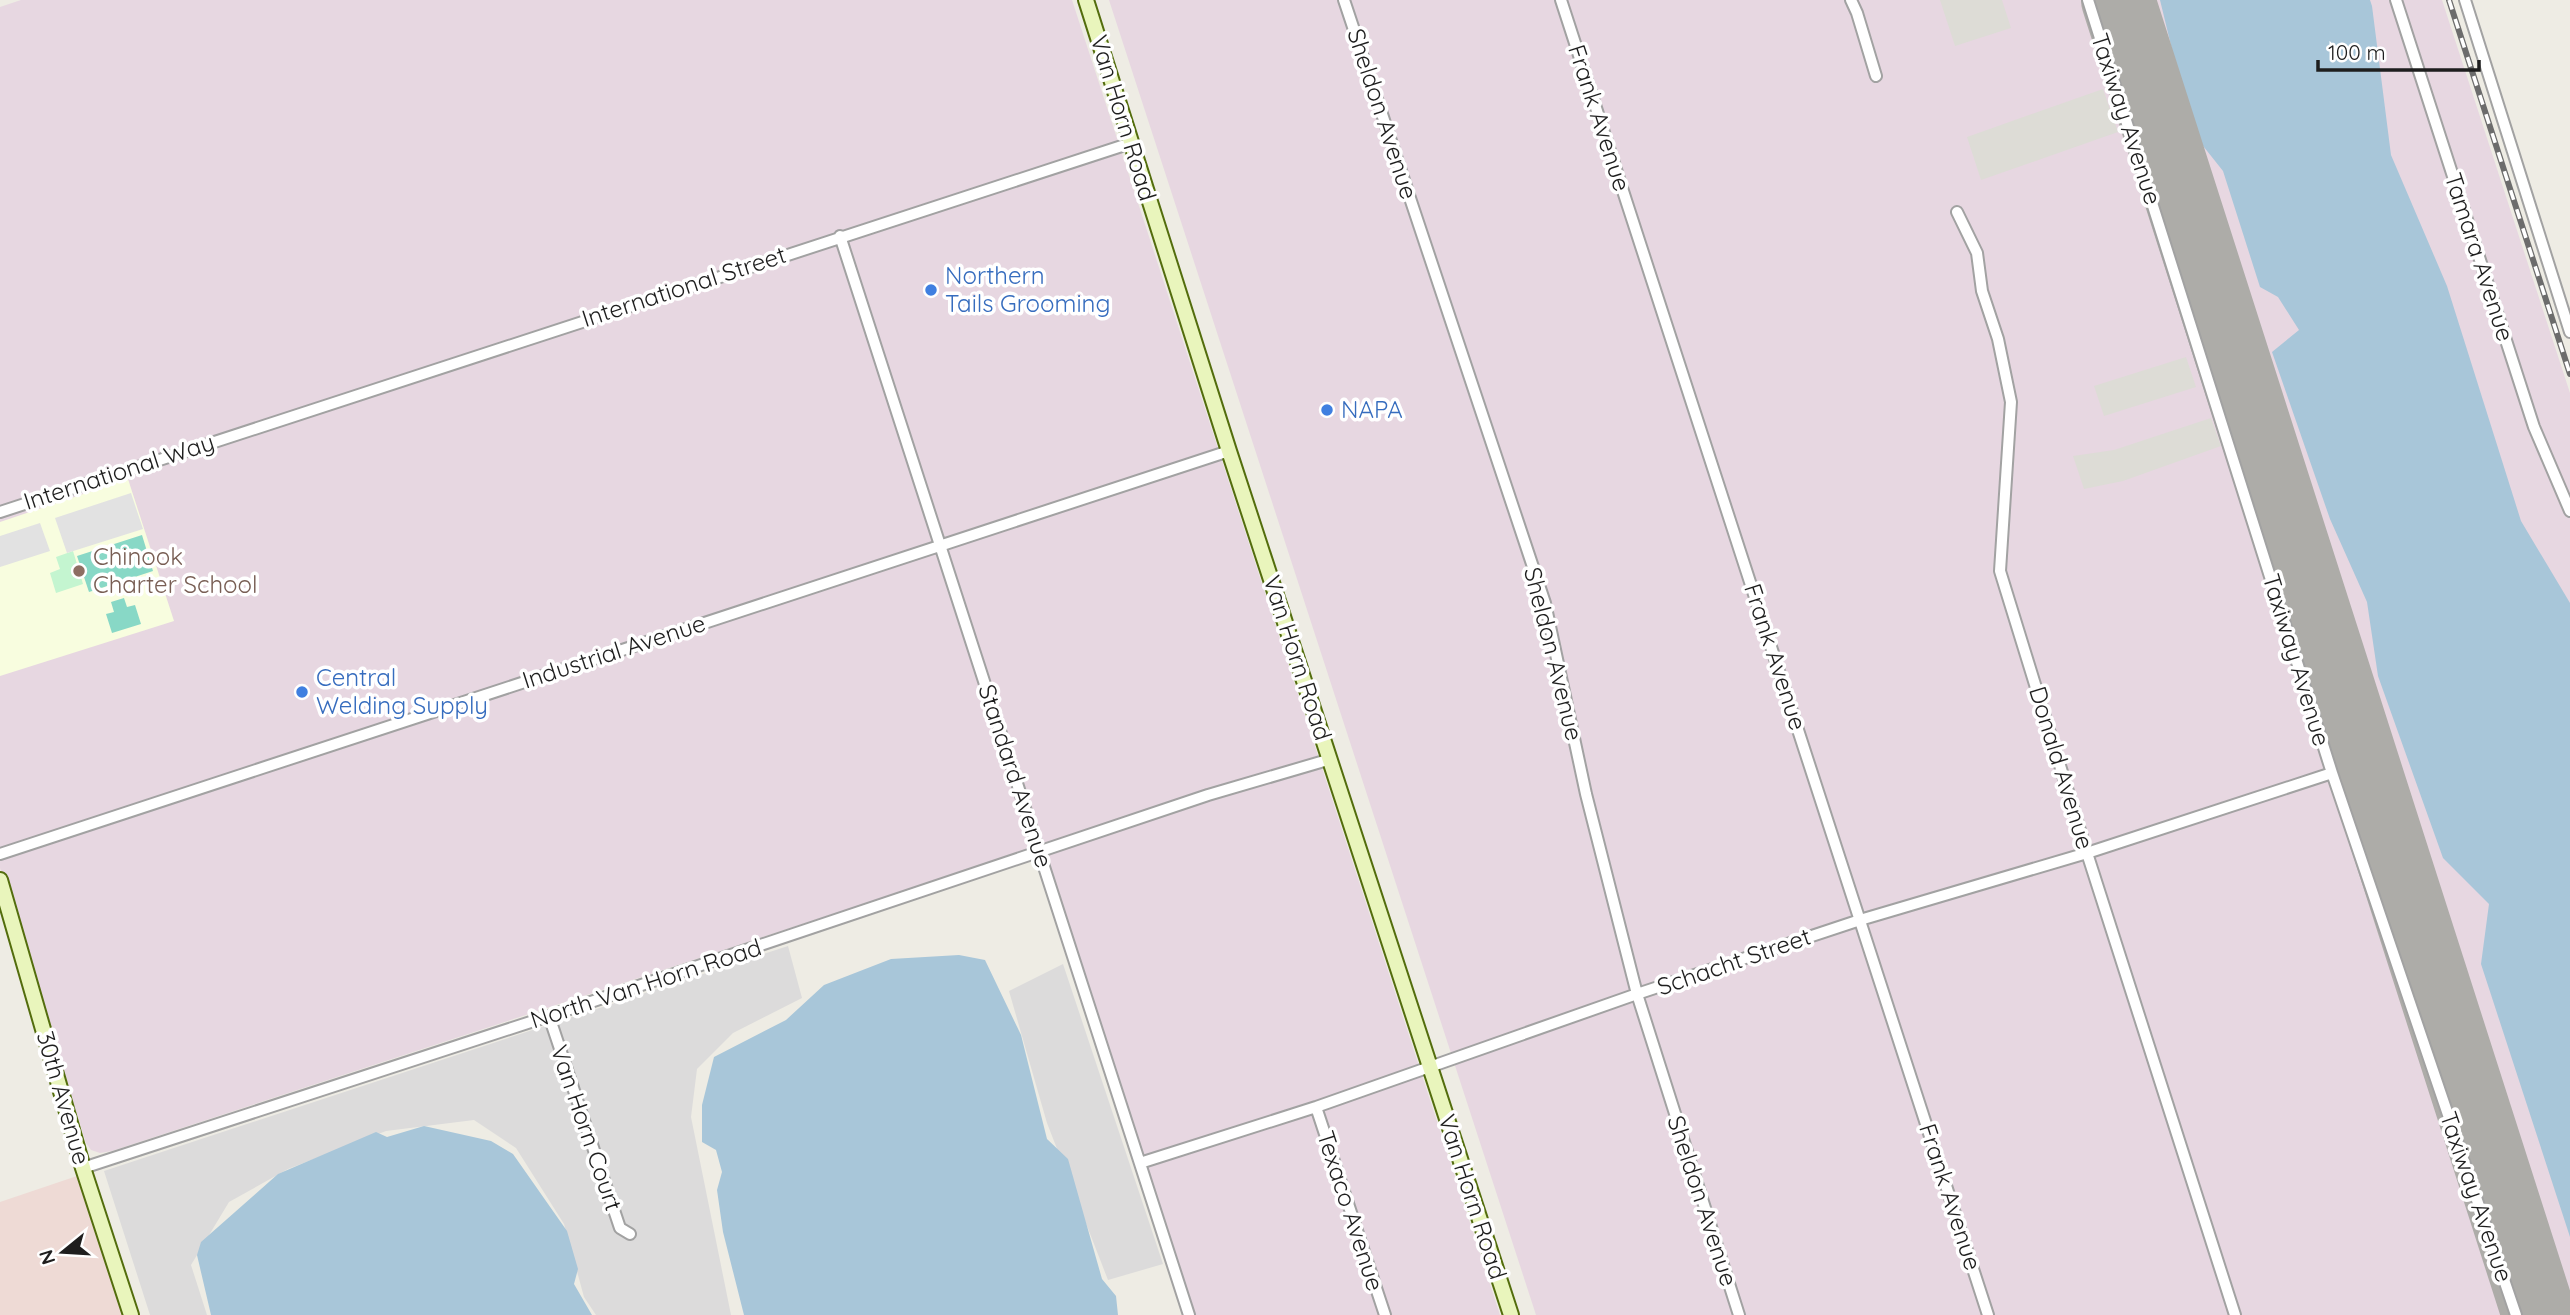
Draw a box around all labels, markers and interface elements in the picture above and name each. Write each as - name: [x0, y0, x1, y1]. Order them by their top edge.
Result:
- street label: Sheldon Avenue: [1341, 25, 1425, 203]
- scale bar: [2318, 28, 2479, 72]
- street label: Taxiway Avenue: [2085, 29, 2169, 208]
- street label: Van Horn Road: [1085, 31, 1163, 204]
- text: 100 m: [2328, 39, 2386, 65]
- street label: Frank Avenue: [1562, 41, 1638, 195]
- street label: Tamara Avenue: [2439, 169, 2521, 345]
- street label: International Street: [578, 239, 790, 333]
- place label: Northern Tails Grooming: [945, 260, 1110, 318]
- marker: Northern Tails Grooming: [923, 282, 939, 298]
- place label: NAPA: [1341, 394, 1403, 424]
- marker: NAPA: [1319, 402, 1335, 418]
- street label: International Way: [20, 426, 218, 516]
- place label: Chinook Charter School: [93, 541, 258, 599]
- marker: Chinook Charter School: [71, 563, 87, 579]
- street label: Sheldon Avenue: [1518, 564, 1590, 744]
- street label: Taxiway Avenue: [2257, 570, 2337, 749]
- street label: Van Horn Road: [1257, 571, 1339, 744]
- street label: Frank Avenue: [1738, 580, 1814, 734]
- street label: Industrial Avenue: [518, 607, 709, 695]
- place label: Central Welding Supply: [316, 662, 488, 720]
- street label: Standard Avenue: [972, 680, 1060, 871]
- street label: Donald Avenue: [2023, 683, 2101, 853]
- marker: Central Welding Supply: [294, 684, 310, 700]
- street label: Schacht Street: [1653, 921, 1814, 1001]
- street label: North Van Horn Road: [526, 932, 765, 1035]
- street label: 30th Avenue: [31, 1028, 97, 1168]
- street label: Van Horn Court: [545, 1041, 629, 1214]
- street label: Taxiway Avenue: [2434, 1107, 2520, 1286]
- street label: Van Horn Road: [1432, 1110, 1514, 1283]
- street label: Sheldon Avenue: [1661, 1112, 1745, 1290]
- street label: Frank Avenue: [1913, 1120, 1989, 1274]
- street label: Texaco Avenue: [1311, 1127, 1391, 1295]
- north arrow: [28, 1217, 98, 1287]
- text: N: [33, 1247, 60, 1268]

